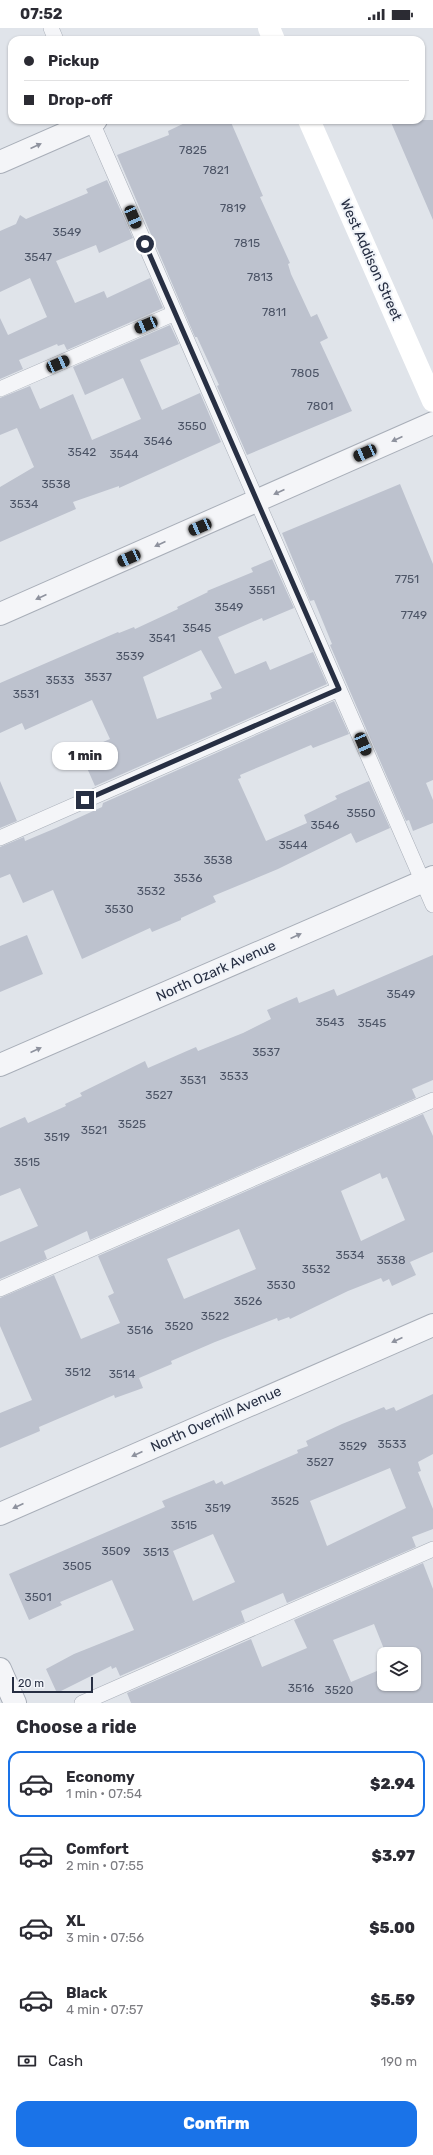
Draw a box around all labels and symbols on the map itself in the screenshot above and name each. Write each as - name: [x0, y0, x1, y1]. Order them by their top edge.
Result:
- one-way arrow: [30, 143, 42, 149]
- house number: 7825: [179, 143, 207, 157]
- house number: 7821: [203, 163, 229, 177]
- street label: West Addison Street: [337, 197, 406, 324]
- house number: 7819: [220, 201, 246, 215]
- car: [123, 204, 143, 230]
- house number: 3549: [53, 225, 81, 239]
- route start: [136, 235, 154, 253]
- house number: 7815: [234, 236, 260, 250]
- house number: 3547: [24, 250, 52, 264]
- house number: 7813: [247, 270, 273, 284]
- house number: 7811: [262, 305, 286, 319]
- car: [133, 315, 159, 335]
- car: [45, 354, 71, 374]
- house number: 7805: [291, 366, 319, 380]
- house number: 7801: [307, 399, 333, 413]
- house number: 3550: [177, 419, 207, 433]
- house number: 3546: [143, 434, 173, 448]
- one-way arrow: [392, 436, 403, 442]
- car: [352, 443, 378, 463]
- house number: 3542: [68, 445, 96, 459]
- house number: 3544: [109, 447, 139, 461]
- house number: 3538: [41, 477, 71, 491]
- one-way arrow: [273, 489, 284, 495]
- house number: 3534: [9, 497, 39, 511]
- car: [187, 517, 213, 537]
- one-way arrow: [153, 542, 165, 548]
- car: [116, 548, 142, 568]
- house number: 7751: [395, 572, 419, 586]
- house number: 3551: [249, 583, 275, 597]
- one-way arrow: [34, 594, 46, 600]
- house number: 3549: [215, 600, 243, 614]
- house number: 7749: [401, 608, 427, 622]
- house number: 3545: [183, 621, 211, 635]
- house number: 3541: [149, 631, 175, 645]
- house number: 3539: [116, 649, 144, 663]
- house number: 3537: [84, 670, 112, 684]
- house number: 3533: [46, 673, 74, 687]
- house number: 3531: [13, 687, 39, 701]
- car: [353, 731, 373, 757]
- callout: 1 min: [52, 742, 118, 770]
- route end: [76, 791, 94, 809]
- house number: 3550: [346, 806, 376, 820]
- house number: 3546: [310, 818, 340, 832]
- house number: 3544: [278, 838, 308, 852]
- house number: 3538: [203, 853, 233, 867]
- house number: 3536: [174, 871, 202, 885]
- house number: 3532: [137, 884, 165, 898]
- house number: 3530: [104, 902, 134, 916]
- one-way arrow: [290, 933, 302, 939]
- street label: North Ozark Avenue: [153, 937, 279, 1005]
- house number: 3549: [387, 987, 415, 1001]
- house number: 3543: [315, 1015, 345, 1029]
- house number: 3545: [358, 1016, 386, 1030]
- house number: 3537: [252, 1045, 280, 1059]
- one-way arrow: [30, 1047, 41, 1053]
- house number: 3533: [220, 1069, 248, 1083]
- house number: 3531: [180, 1073, 206, 1087]
- house number: 3527: [145, 1088, 173, 1102]
- house number: 3525: [118, 1117, 146, 1131]
- house number: 3521: [81, 1123, 107, 1137]
- house number: 3519: [44, 1130, 70, 1144]
- house number: 3515: [14, 1155, 40, 1169]
- house number: 3534: [335, 1248, 365, 1262]
- house number: 3538: [376, 1253, 406, 1267]
- house number: 3532: [302, 1262, 330, 1276]
- house number: 3530: [266, 1278, 296, 1292]
- house number: 3526: [234, 1294, 262, 1308]
- house number: 3522: [201, 1309, 229, 1323]
- house number: 3520: [164, 1319, 194, 1333]
- house number: 3516: [127, 1323, 153, 1337]
- one-way arrow: [391, 1338, 403, 1344]
- house number: 3512: [65, 1365, 91, 1379]
- house number: 3514: [109, 1367, 136, 1381]
- street label: North Overhill Avenue: [148, 1382, 284, 1456]
- house number: 3533: [378, 1437, 406, 1451]
- house number: 3529: [339, 1439, 367, 1453]
- one-way arrow: [131, 1451, 143, 1457]
- house number: 3527: [306, 1455, 334, 1469]
- house number: 3525: [271, 1494, 299, 1508]
- house number: 3519: [205, 1501, 231, 1515]
- one-way arrow: [12, 1503, 23, 1509]
- house number: 3515: [171, 1518, 197, 1532]
- house number: 3509: [101, 1544, 131, 1558]
- house number: 3513: [143, 1545, 169, 1559]
- house number: 3505: [62, 1559, 92, 1573]
- house number: 3501: [24, 1590, 52, 1604]
- scale bar: [12, 1675, 93, 1694]
- house number: 3516: [288, 1681, 314, 1695]
- house number: 3520: [324, 1683, 354, 1697]

